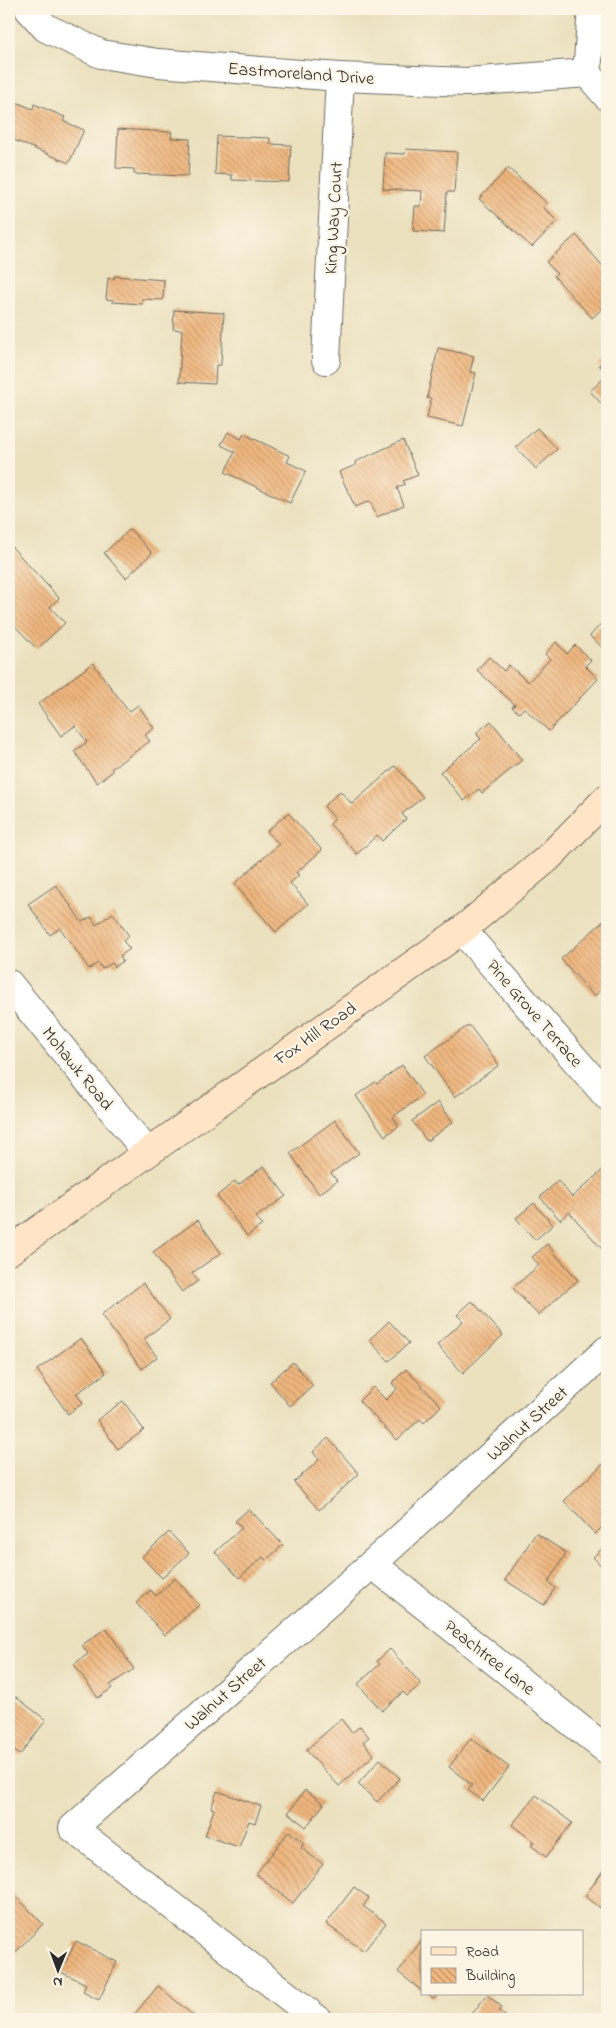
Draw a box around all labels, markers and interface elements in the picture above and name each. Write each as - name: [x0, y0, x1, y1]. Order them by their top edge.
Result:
- street label: Eastmoreland Drive: [227, 57, 376, 93]
- street label: King Way Court: [319, 161, 352, 275]
- street label: Pine Grove Terrace: [479, 955, 588, 1075]
- street label: Fox Hill Road: [269, 997, 363, 1073]
- street label: Mohawk Road: [35, 1022, 118, 1117]
- street label: Walnut Street: [482, 1381, 575, 1468]
- street label: Peachtree Lane: [438, 1615, 541, 1703]
- street label: Walnut Street: [179, 1651, 273, 1738]
- legend: [421, 1930, 584, 1996]
- text: Road: [466, 1941, 499, 1963]
- north arrow: [32, 1946, 82, 1996]
- text: Building: [465, 1965, 515, 1988]
- text: N: [53, 1971, 63, 1992]

